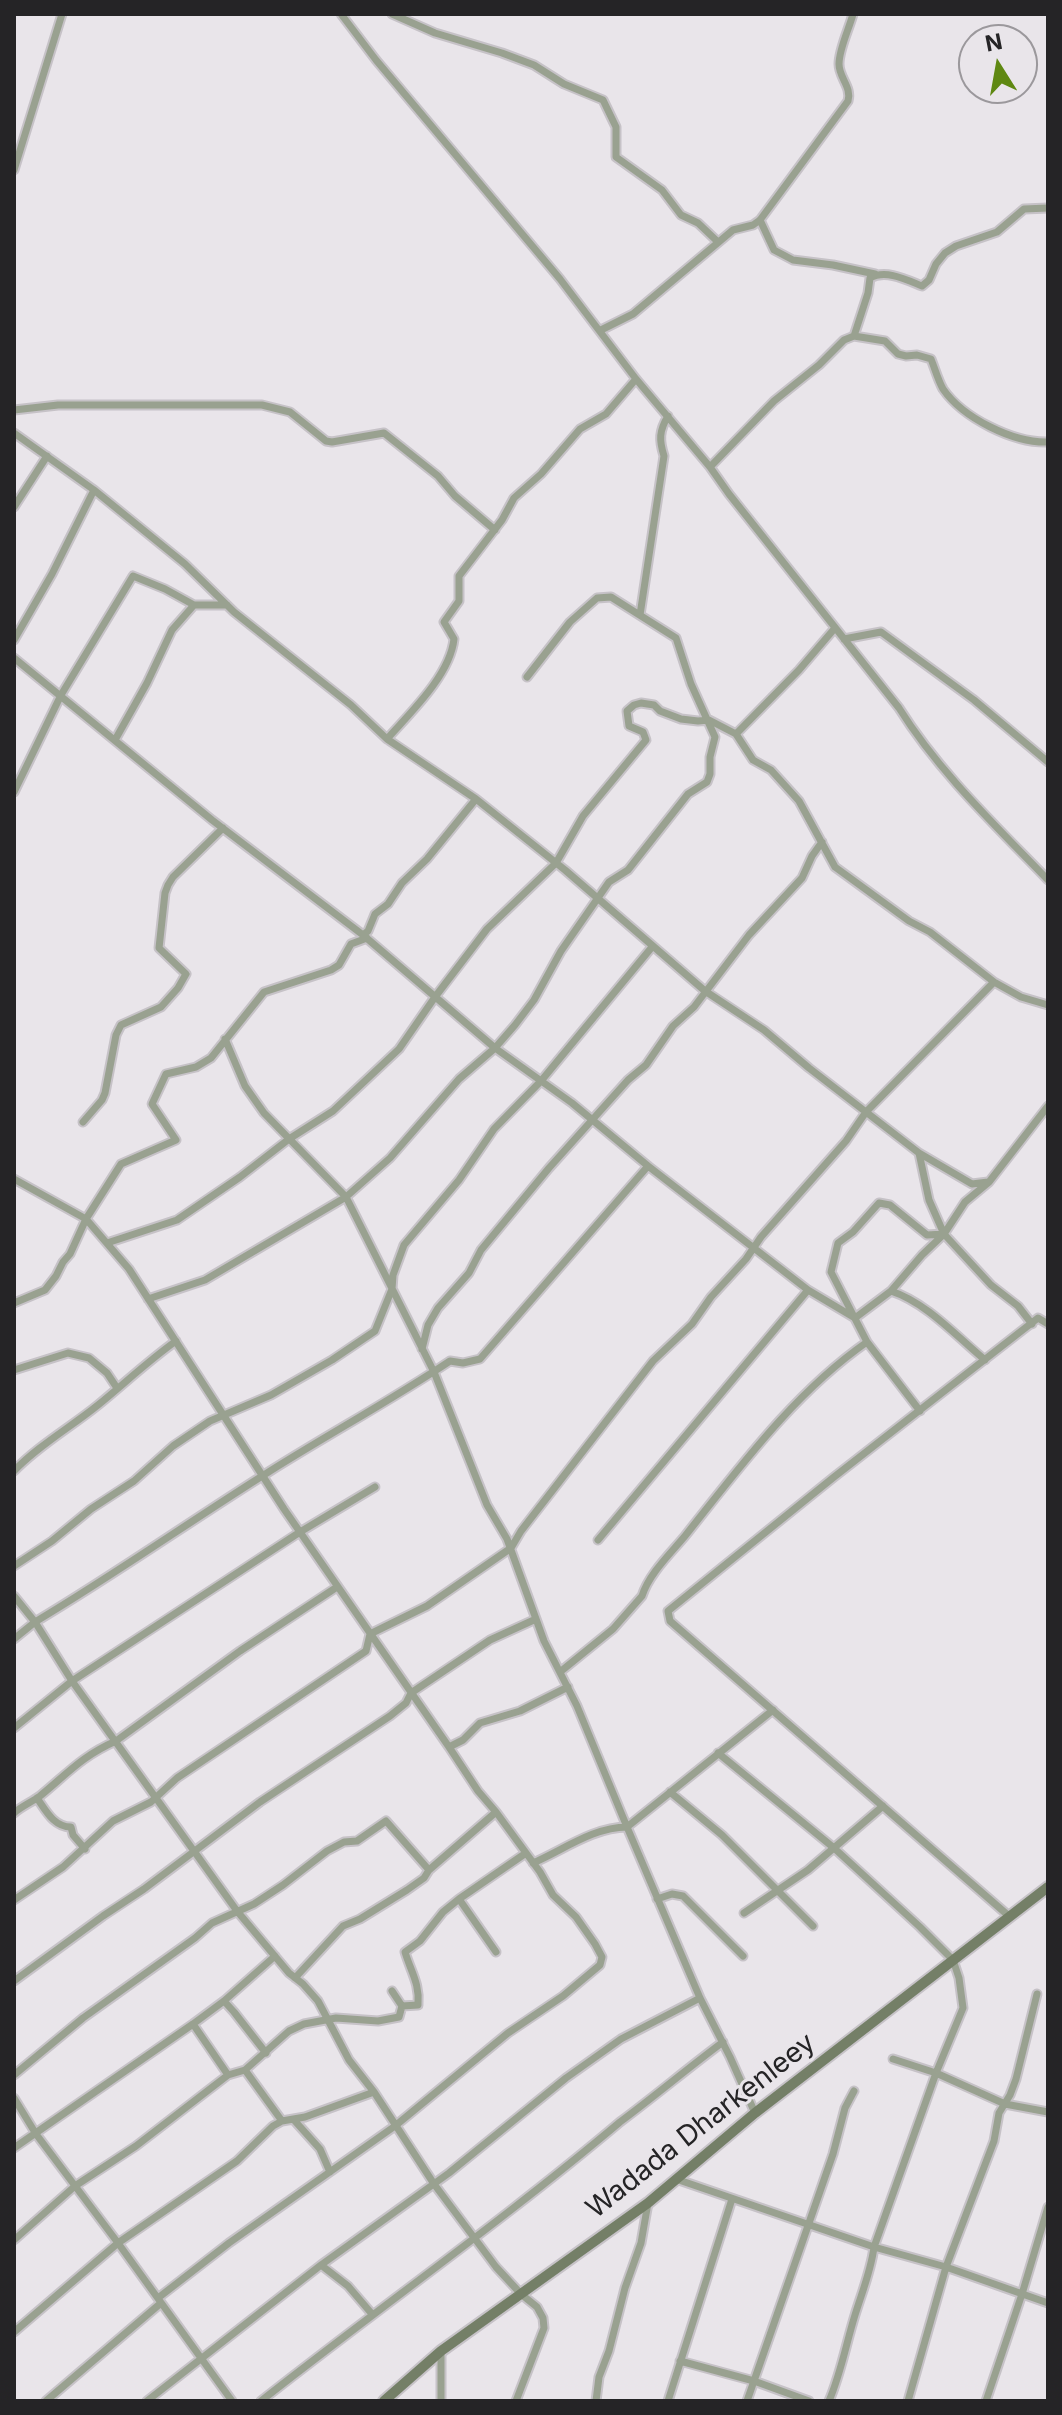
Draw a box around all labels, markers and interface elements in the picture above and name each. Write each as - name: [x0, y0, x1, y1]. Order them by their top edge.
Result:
- north arrow: [958, 24, 1038, 104]
- text: N: [983, 28, 1005, 57]
- street label: Wadada Dharkenleey: [580, 2026, 822, 2226]

